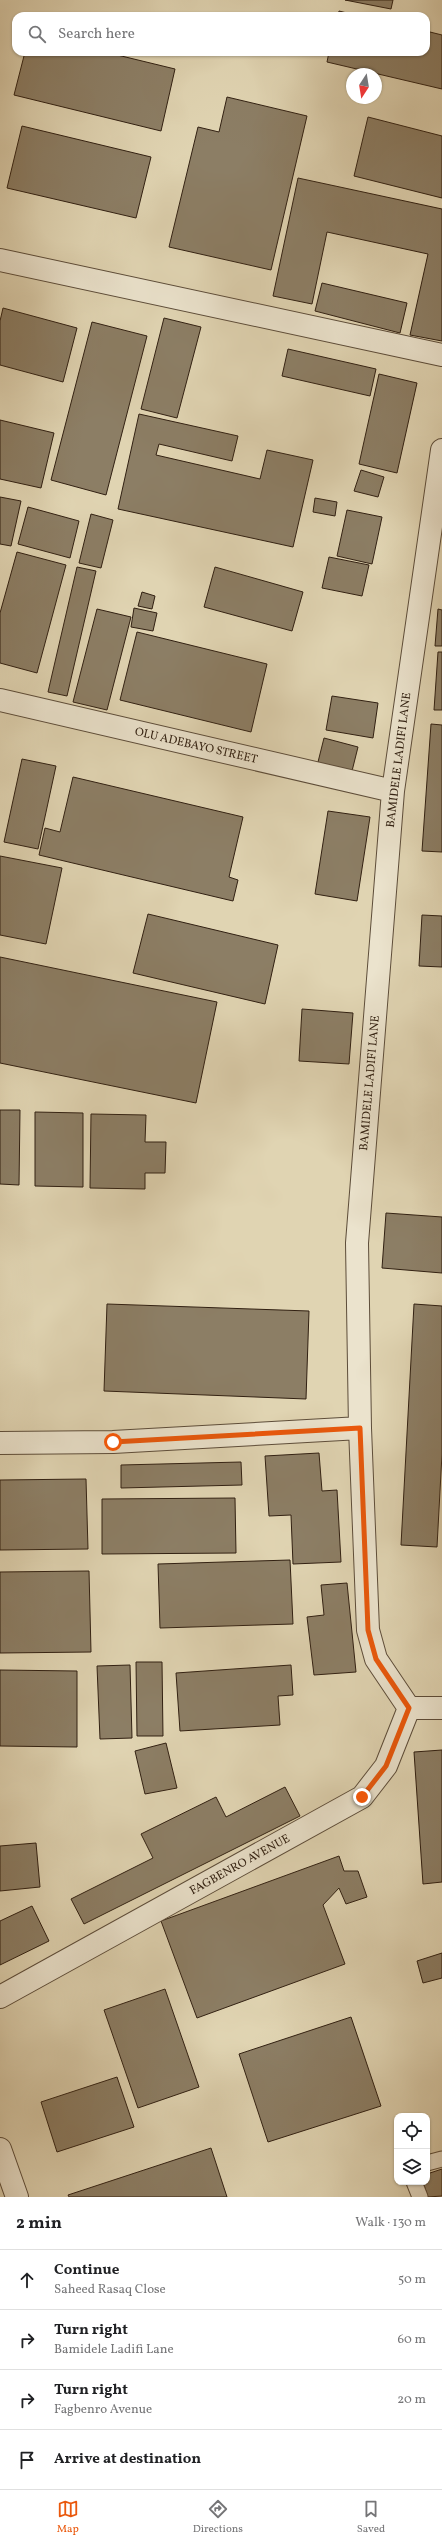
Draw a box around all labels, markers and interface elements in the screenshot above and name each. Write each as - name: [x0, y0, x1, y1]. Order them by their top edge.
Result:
- search box: [12, 12, 430, 56]
- icon: search: [26, 23, 48, 45]
- text: Search here: [58, 24, 135, 45]
- north arrow: [346, 68, 382, 104]
- street label: BAMIDELE LADIFI LANE: [383, 691, 415, 829]
- street label: OLU ADEBAYO STREET: [133, 724, 259, 768]
- street label: BAMIDELE LADIFI LANE: [356, 1014, 384, 1152]
- route start: [104, 1433, 122, 1451]
- route end: [353, 1788, 371, 1806]
- street label: FAGBENRO AVENUE: [187, 1831, 293, 1899]
- map controls: [394, 2113, 430, 2185]
- button: locate: [394, 2113, 430, 2149]
- button: layers: [394, 2149, 430, 2185]
- text: 2 min: [16, 2212, 62, 2235]
- text: Walk · 130 m: [355, 2214, 426, 2232]
- text: Continue: [54, 2260, 119, 2281]
- icon: ahead: [16, 2269, 38, 2291]
- text: 50 m: [398, 2271, 426, 2289]
- text: Saheed Rasaq Close: [54, 2281, 166, 2299]
- text: Turn right: [54, 2320, 128, 2341]
- icon: right: [16, 2329, 38, 2351]
- text: 60 m: [398, 2331, 426, 2349]
- text: Bamidele Ladifi Lane: [54, 2341, 174, 2359]
- text: Turn right: [54, 2380, 128, 2401]
- icon: right: [16, 2389, 38, 2411]
- text: 20 m: [397, 2391, 426, 2409]
- text: Fagbenro Avenue: [54, 2401, 152, 2419]
- icon: arrive: [16, 2449, 38, 2471]
- text: Arrive at destination: [54, 2449, 201, 2470]
- tab: Map: [57, 2498, 79, 2537]
- tab: Directions: [193, 2498, 243, 2537]
- tab: Saved: [357, 2498, 385, 2537]

